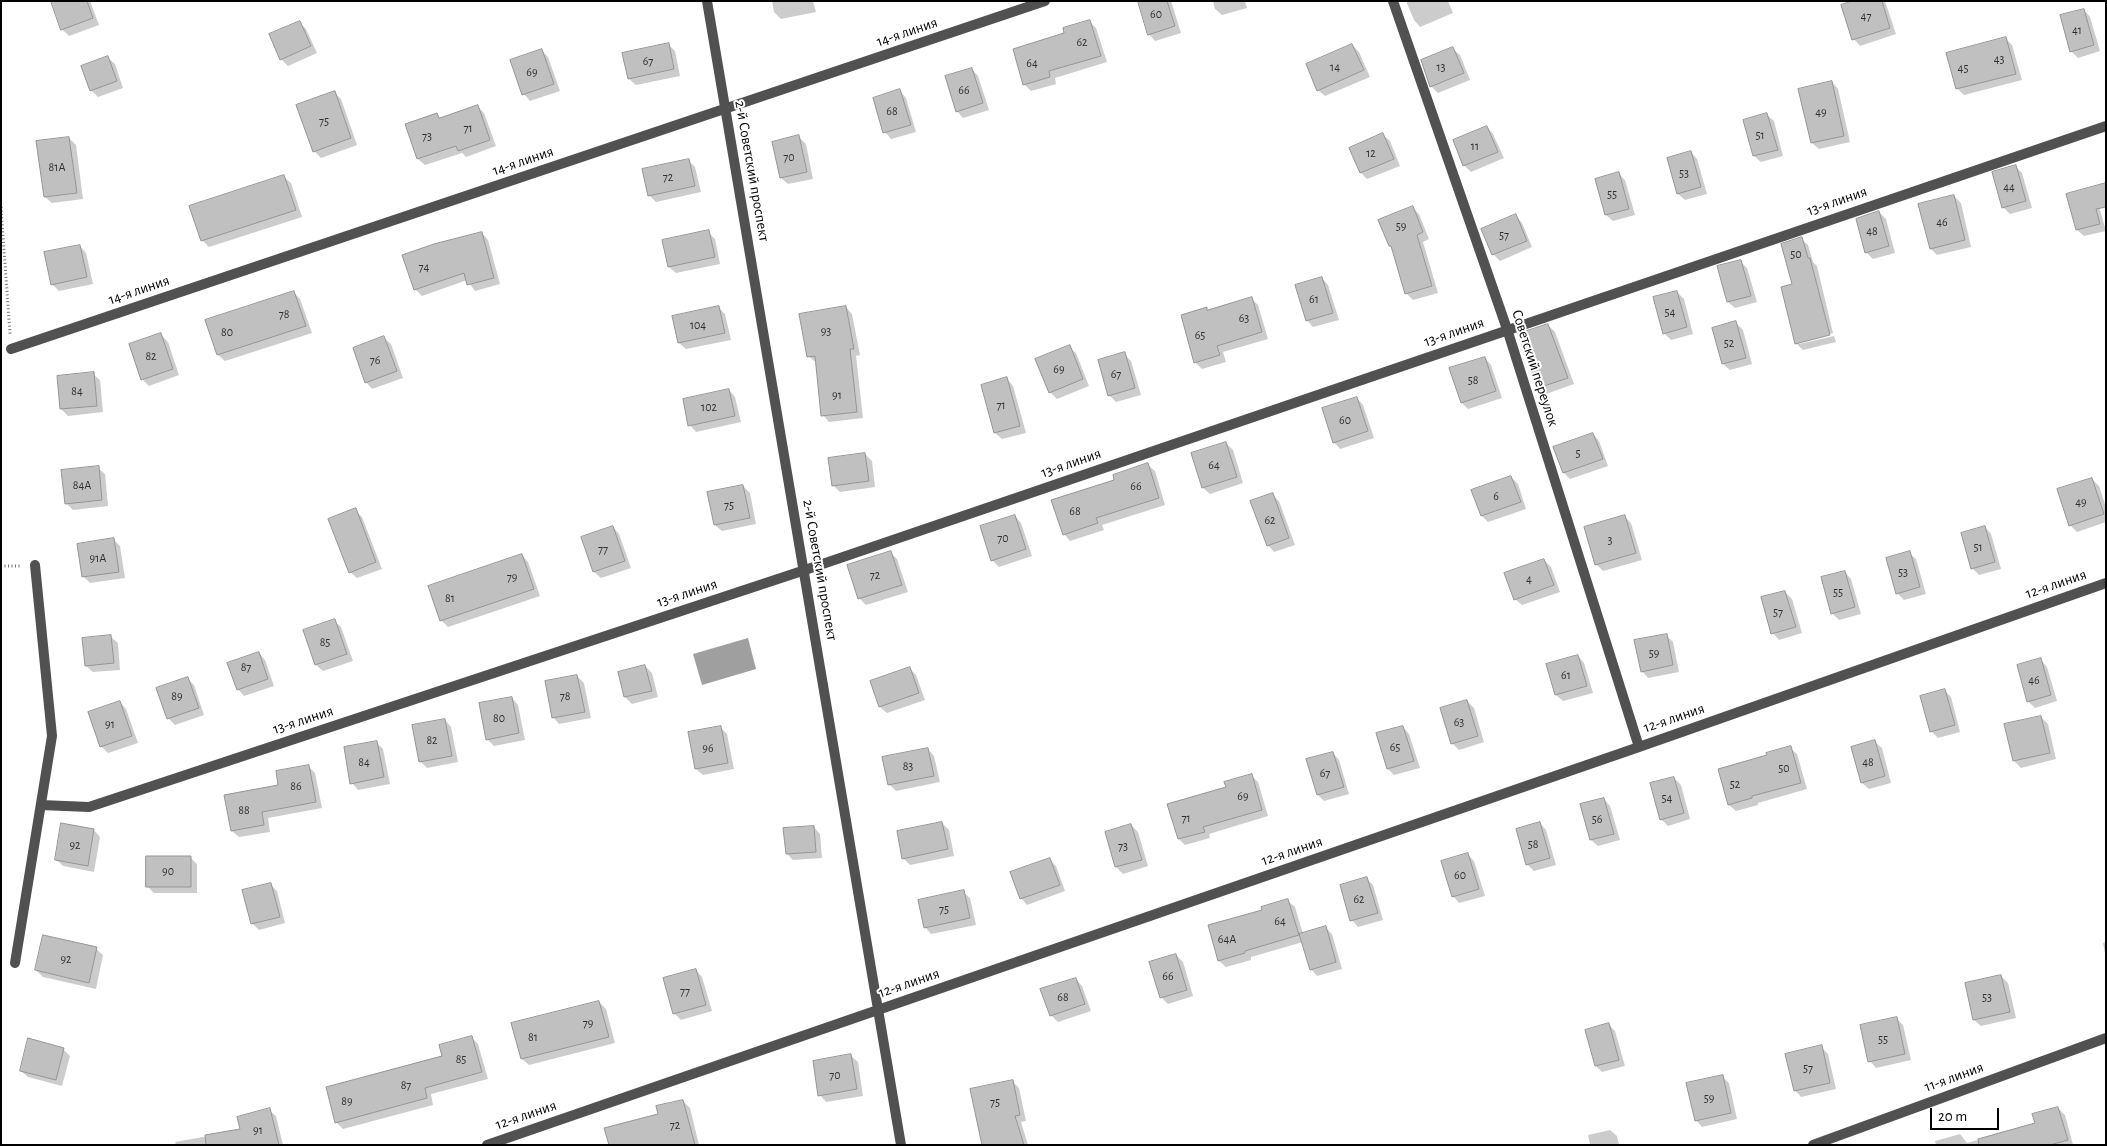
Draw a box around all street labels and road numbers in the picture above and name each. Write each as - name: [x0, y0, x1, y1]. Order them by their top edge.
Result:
- street label: 14-я линия: [874, 13, 940, 51]
- street label: 2-й Советский проспект: [731, 99, 773, 243]
- street label: 14-я линия: [490, 142, 556, 180]
- street label: 13-я линия: [1804, 182, 1870, 220]
- street label: 14-я линия: [106, 271, 172, 309]
- street label: Советский переулок: [1508, 307, 1562, 429]
- street label: 13-я линия: [1421, 313, 1487, 351]
- street label: 13-я линия: [1038, 444, 1104, 482]
- street label: 2-й Советский проспект: [799, 498, 841, 642]
- street label: 12-я линия: [2023, 565, 2089, 603]
- street label: 13-я линия: [654, 575, 720, 611]
- street label: 12-я линия: [1641, 699, 1707, 737]
- street label: 13-я линия: [270, 702, 336, 738]
- street label: 12-я линия: [1259, 832, 1325, 870]
- street label: 12-я линия: [876, 964, 942, 1002]
- street label: 11-я линия: [1922, 1058, 1986, 1096]
- street label: 12-я линия: [493, 1096, 559, 1134]

